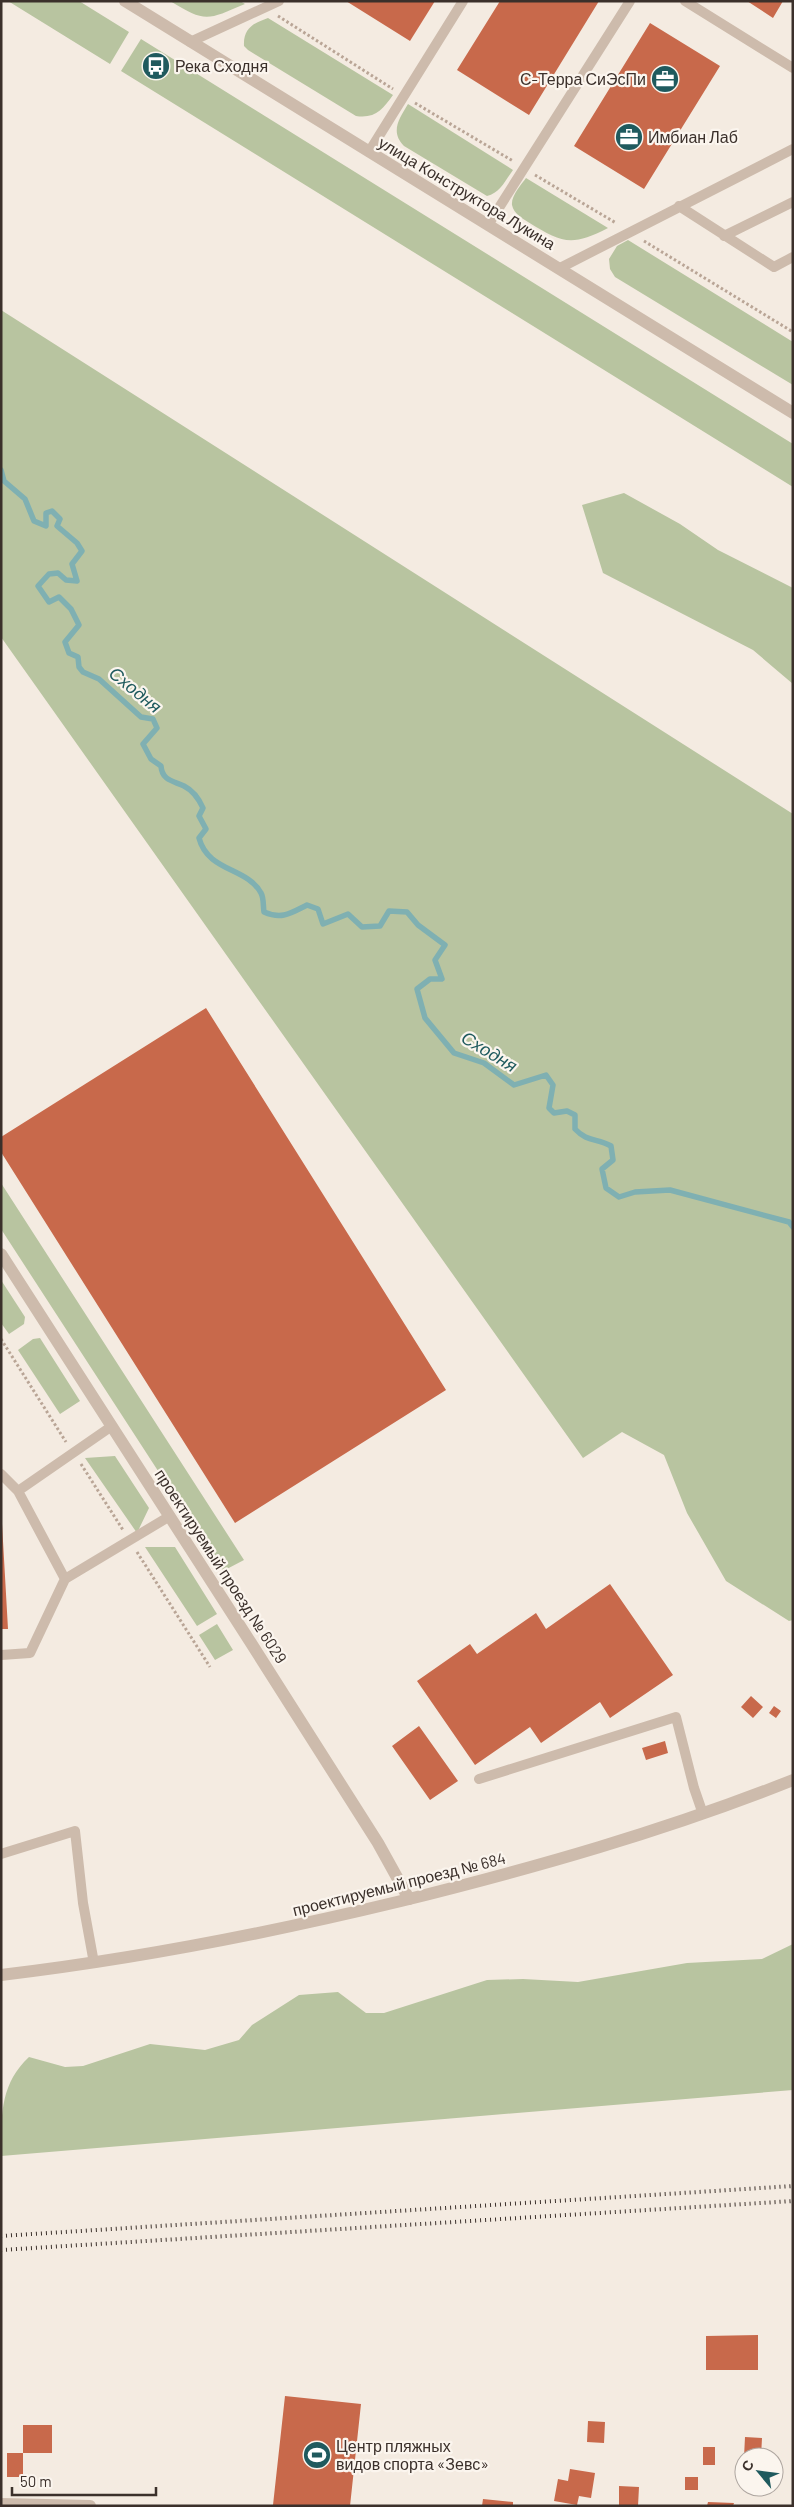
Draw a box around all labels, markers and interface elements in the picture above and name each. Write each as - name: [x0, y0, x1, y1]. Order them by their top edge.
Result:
- bus stop icon: Река Сходня: [141, 51, 171, 81]
- place label: Река Сходня: [175, 56, 268, 75]
- office icon: С-Терра СиЭсПи: [650, 64, 680, 94]
- place label: С-Терра СиЭсПи: [520, 69, 646, 88]
- office icon: Имбиан Лаб: [614, 122, 644, 152]
- place label: Имбиан Лаб: [648, 127, 738, 146]
- street label: улица Конструктора Лукина: [375, 132, 559, 253]
- water label: Сходня: [105, 661, 167, 717]
- water label: Сходня: [458, 1026, 522, 1077]
- street label: проектируемый проезд № 6029: [151, 1465, 291, 1666]
- street label: проектируемый проезд № 684: [290, 1848, 508, 1919]
- place label: Центр пляжных видов спорта «Зевс»: [336, 2436, 489, 2473]
- sports icon: Центр пляжных видов спорта «Зевс»: [302, 2440, 332, 2470]
- north arrow: [734, 2447, 784, 2497]
- text: С: [737, 2457, 757, 2474]
- scale bar: [12, 2464, 156, 2496]
- text: 50 m: [20, 2472, 52, 2490]

